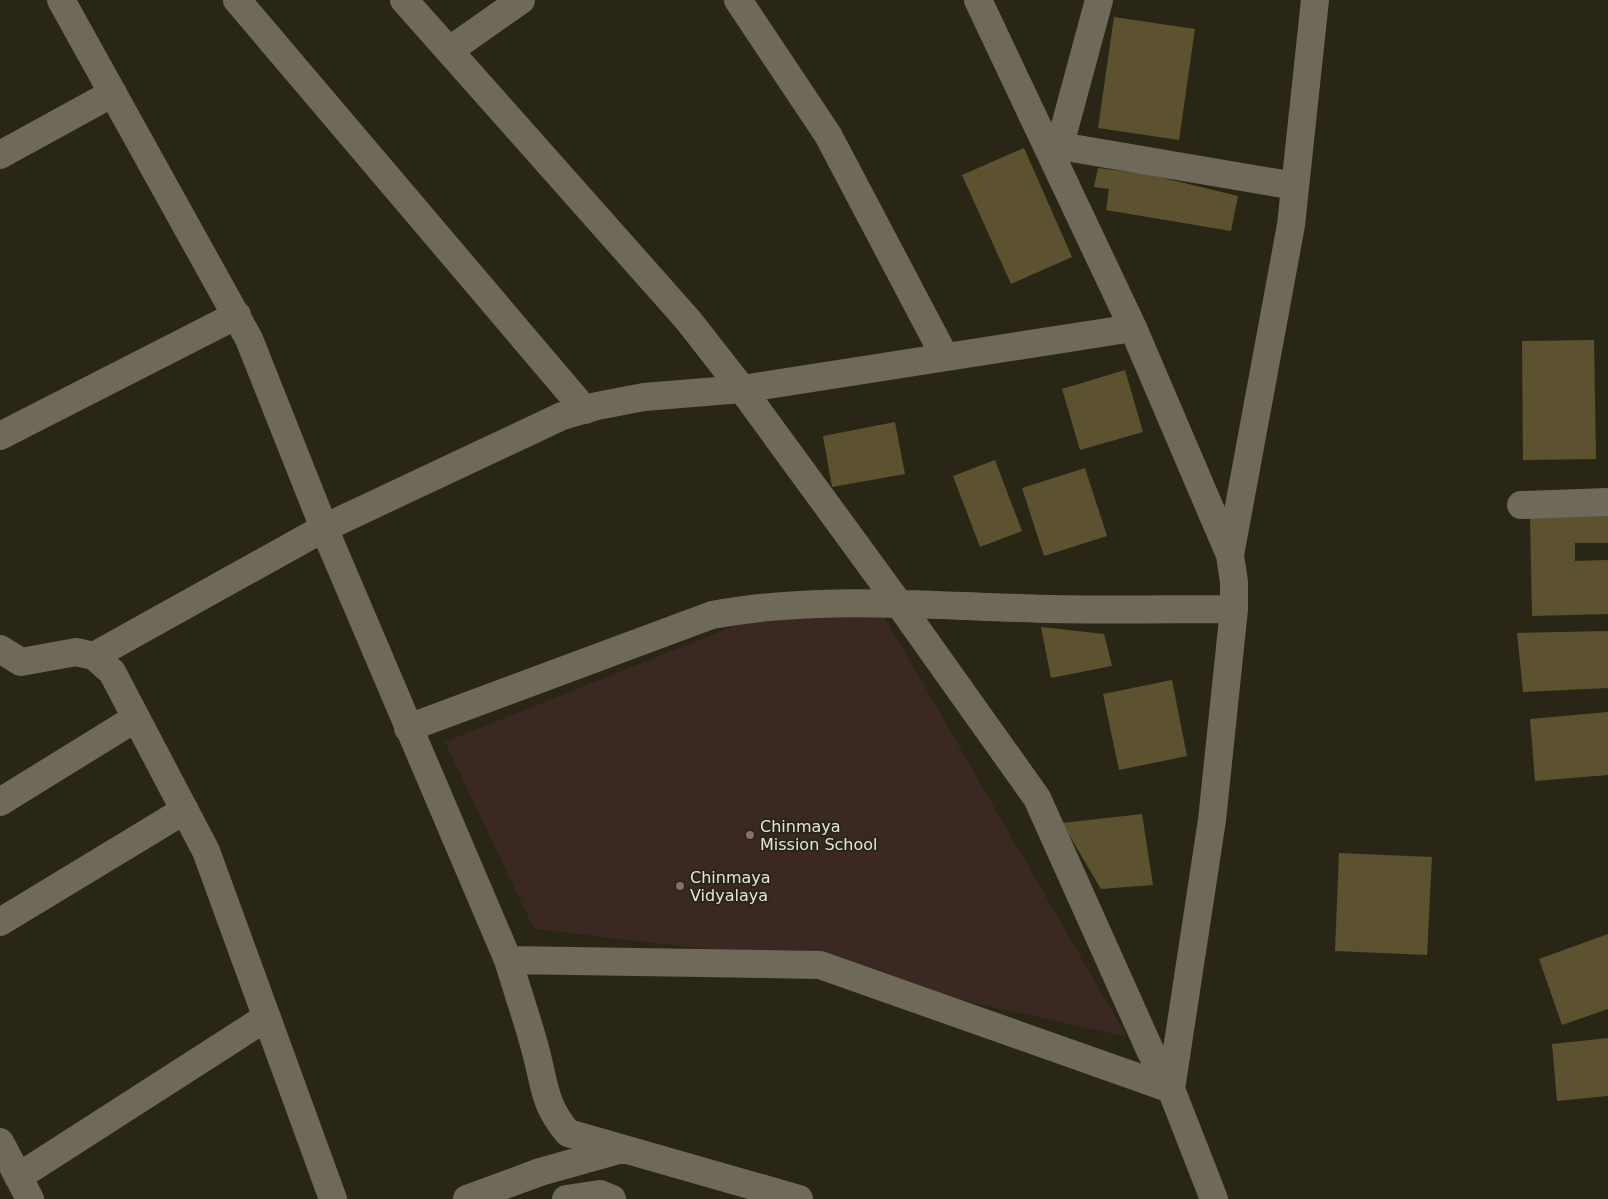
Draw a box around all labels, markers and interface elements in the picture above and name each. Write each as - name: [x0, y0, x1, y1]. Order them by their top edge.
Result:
- place label: Chinmaya Mission School: [760, 817, 878, 854]
- marker: Chinmaya Mission School: [744, 829, 756, 841]
- place label: Chinmaya Vidyalaya: [690, 868, 771, 905]
- marker: Chinmaya Vidyalaya: [674, 880, 686, 892]

